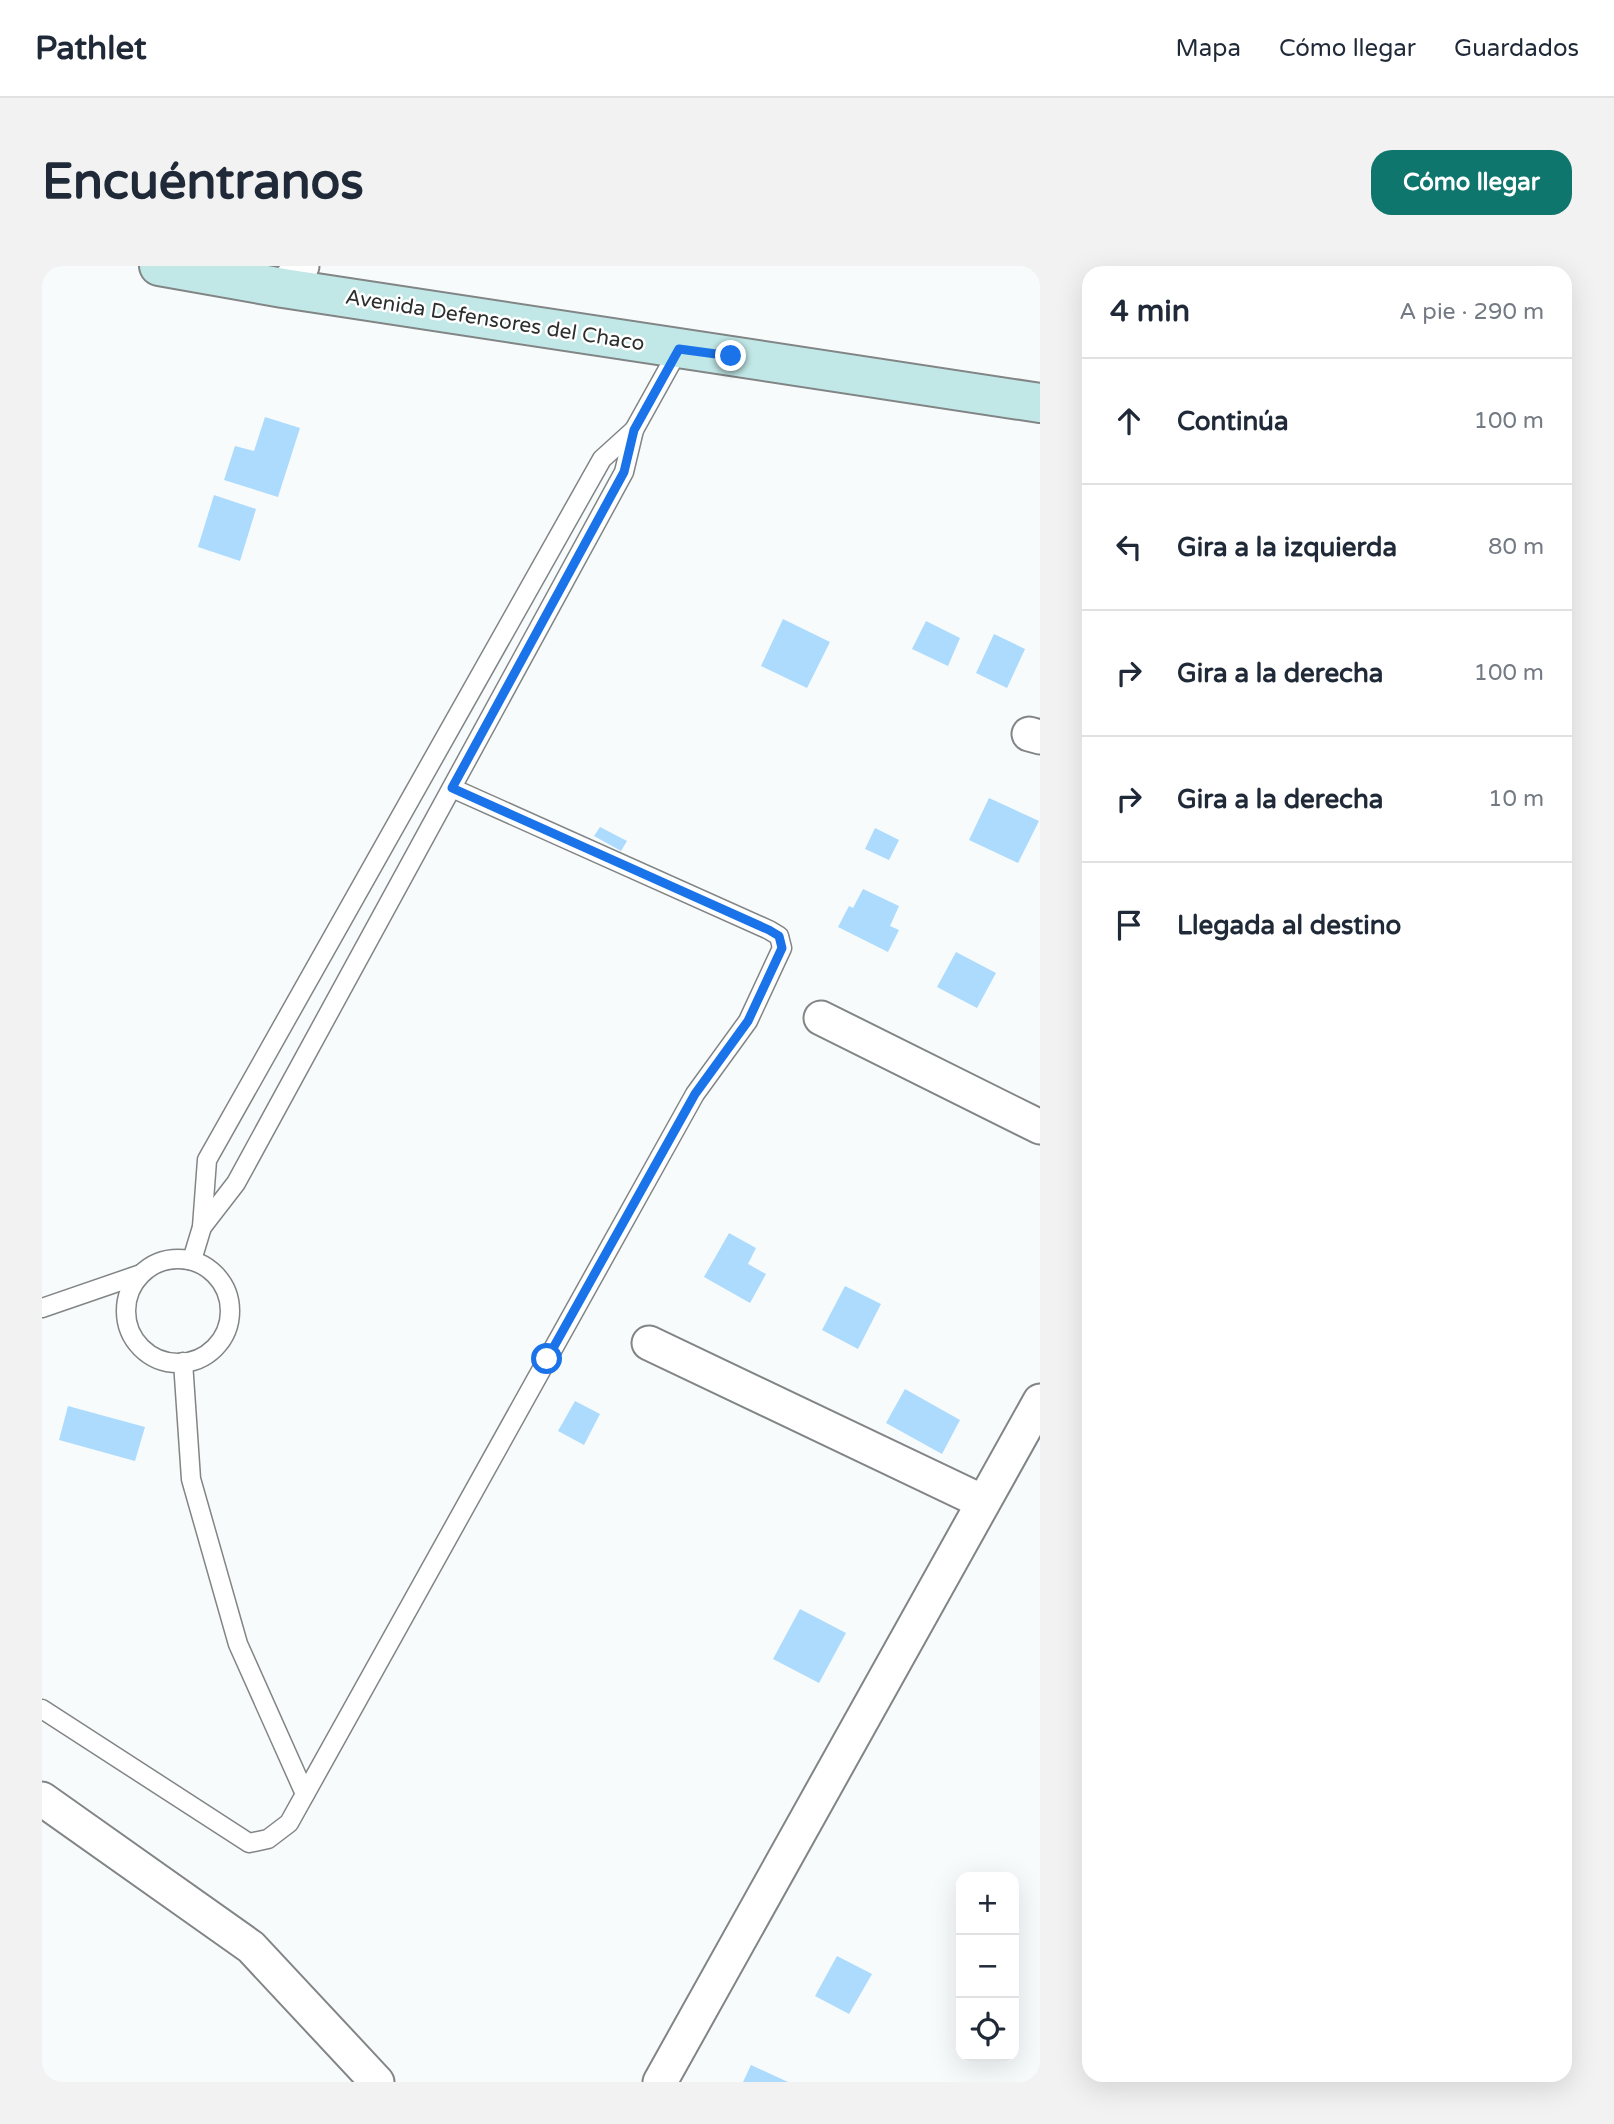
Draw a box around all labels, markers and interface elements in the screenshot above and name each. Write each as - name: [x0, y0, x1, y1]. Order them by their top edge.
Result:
- text: Pathlet: [35, 29, 147, 68]
- text: Mapa: [1176, 34, 1241, 63]
- text: Cómo llegar: [1279, 34, 1416, 63]
- text: Guardados: [1454, 34, 1579, 63]
- button: Cómo llegar: [1371, 150, 1572, 215]
- text: Encuéntranos: [42, 153, 364, 212]
- street label: Avenida Defensores del Chaco: [344, 284, 646, 357]
- text: 4 min: [1110, 293, 1190, 330]
- text: A pie · 290 m: [1399, 298, 1544, 326]
- route end: [715, 340, 746, 371]
- icon: ahead: [1110, 402, 1148, 440]
- text: Continúa: [1177, 406, 1289, 437]
- text: 100 m: [1474, 407, 1544, 435]
- icon: left: [1110, 528, 1148, 566]
- text: Gira a la izquierda: [1177, 532, 1397, 563]
- text: 80 m: [1488, 533, 1544, 561]
- icon: right: [1110, 654, 1148, 692]
- text: Gira a la derecha: [1177, 658, 1383, 689]
- text: 100 m: [1474, 659, 1544, 687]
- icon: right: [1110, 780, 1148, 818]
- text: Gira a la derecha: [1177, 784, 1383, 815]
- text: 10 m: [1488, 785, 1544, 813]
- icon: arrive: [1110, 906, 1148, 944]
- text: Llegada al destino: [1177, 910, 1401, 941]
- route start: [531, 1343, 562, 1374]
- map controls: [956, 1872, 1019, 2061]
- button: +: [956, 1872, 1019, 1935]
- button: −: [956, 1935, 1019, 1998]
- button: locate: [956, 1998, 1019, 2061]

